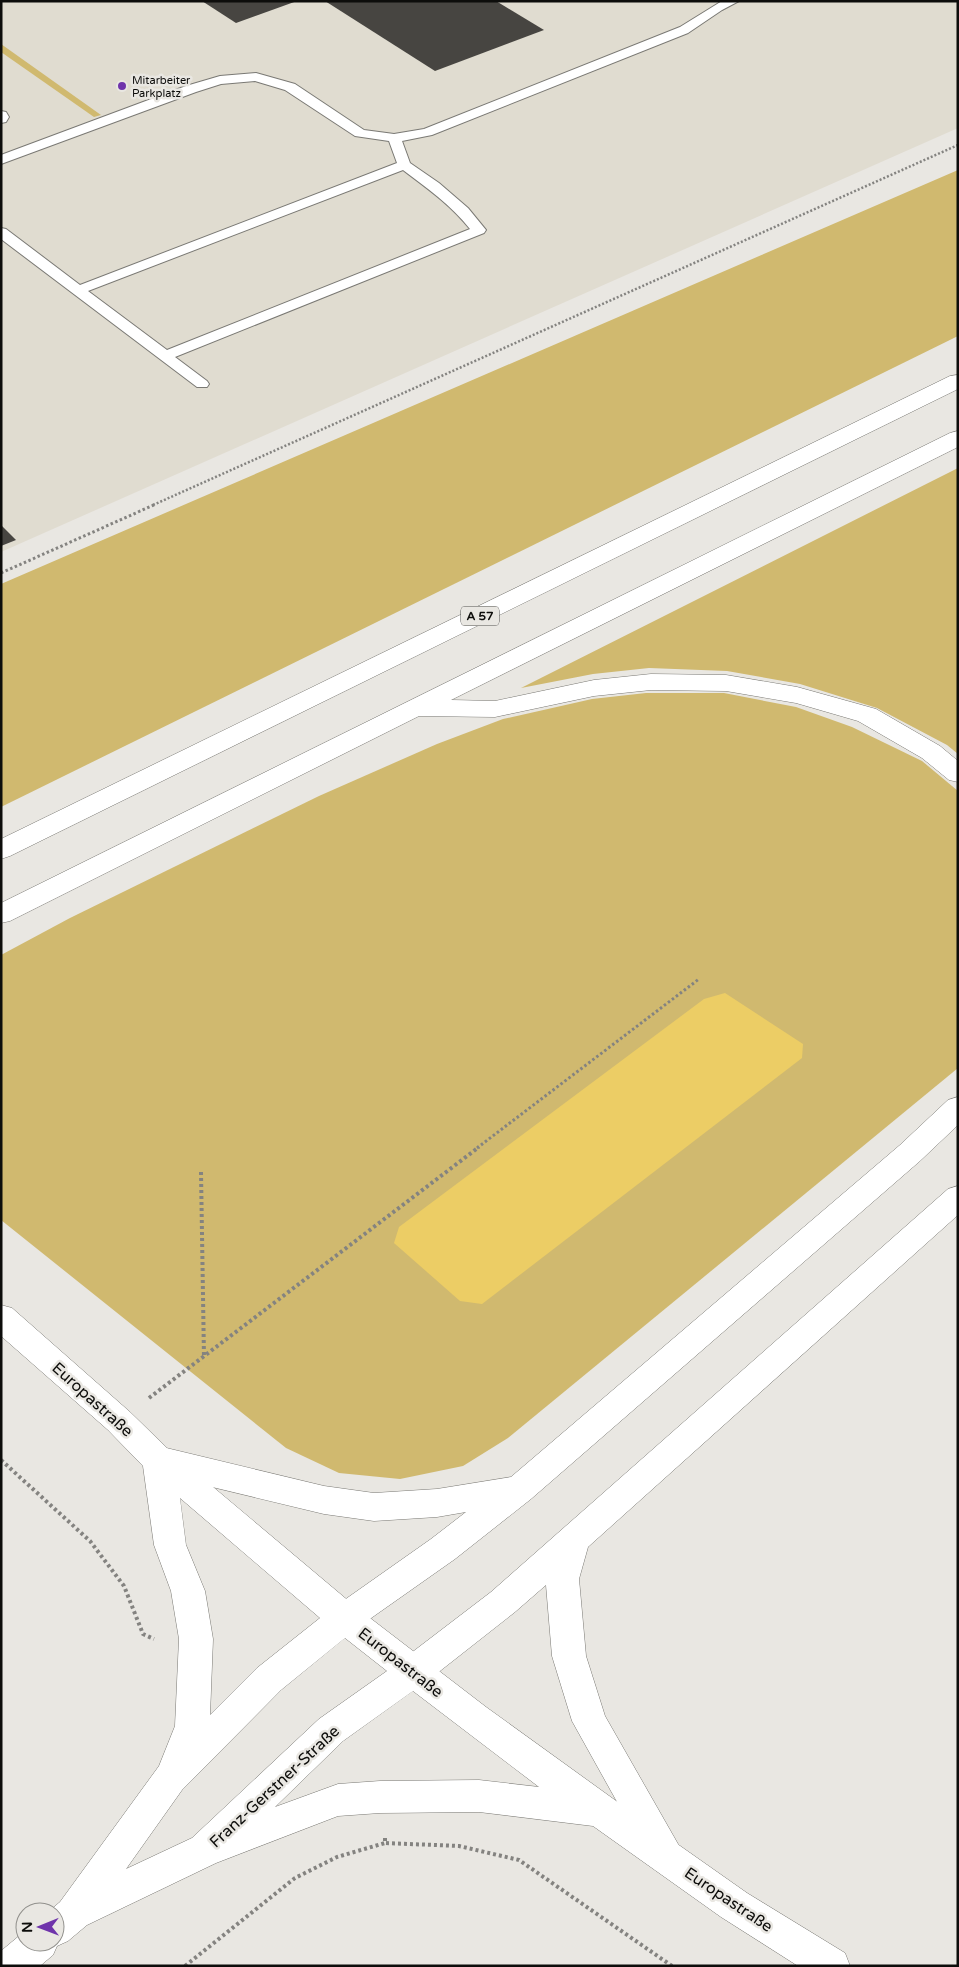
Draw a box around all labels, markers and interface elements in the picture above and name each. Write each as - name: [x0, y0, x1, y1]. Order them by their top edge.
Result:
- place label: Mitarbeiter Parkplatz: [132, 74, 191, 100]
- marker: Mitarbeiter Parkplatz: [116, 80, 128, 92]
- road number: A 57: [461, 606, 499, 626]
- street label: Europastraße: [48, 1358, 137, 1441]
- street label: Europastraße: [354, 1623, 447, 1702]
- street label: Franz-Gerstner-Straße: [206, 1721, 344, 1852]
- street label: Europastraße: [681, 1863, 776, 1937]
- north arrow: [15, 1902, 65, 1952]
- text: N: [19, 1921, 36, 1933]

